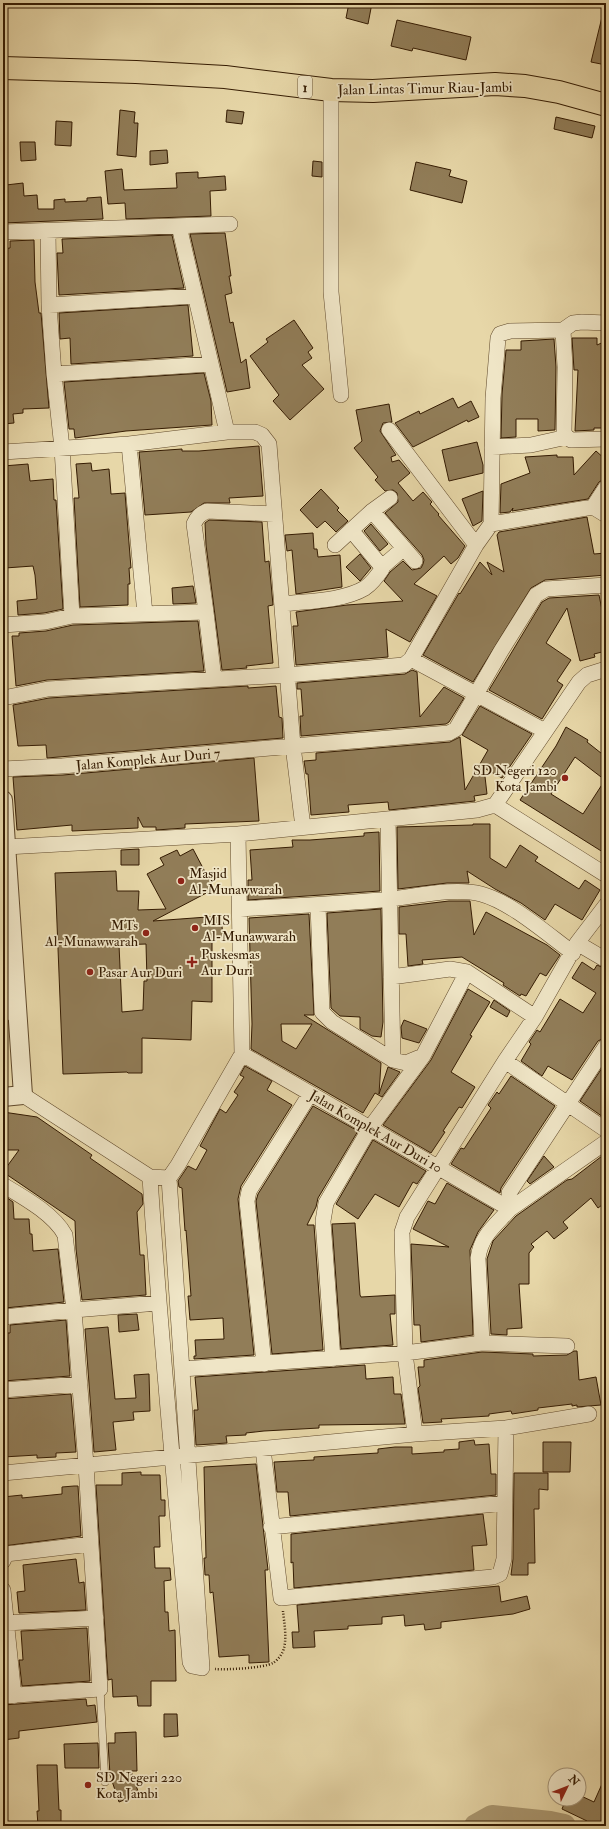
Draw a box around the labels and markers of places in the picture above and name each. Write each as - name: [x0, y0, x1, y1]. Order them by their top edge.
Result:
- place label: SD Negeri 120 Kota Jambi: [473, 762, 557, 795]
- marker: SD Negeri 120 Kota Jambi: [560, 773, 570, 783]
- place label: Masjid Al-Munawwarah: [188, 865, 283, 898]
- marker: Masjid Al-Munawwarah: [176, 876, 186, 886]
- place label: MIS Al-Munawwarah: [202, 912, 297, 945]
- place label: MTs Al-Munawwarah: [44, 917, 139, 950]
- marker: MIS Al-Munawwarah: [190, 923, 200, 933]
- marker: MTs Al-Munawwarah: [141, 928, 151, 938]
- place label: Puskesmas Aur Duri: [200, 946, 260, 979]
- marker: Puskesmas Aur Duri: [186, 956, 198, 968]
- place label: Pasar Aur Duri: [98, 964, 182, 981]
- marker: Pasar Aur Duri: [85, 967, 95, 977]
- place label: SD Negeri 220 Kota Jambi: [96, 1769, 182, 1802]
- marker: SD Negeri 220 Kota Jambi: [83, 1780, 93, 1790]

